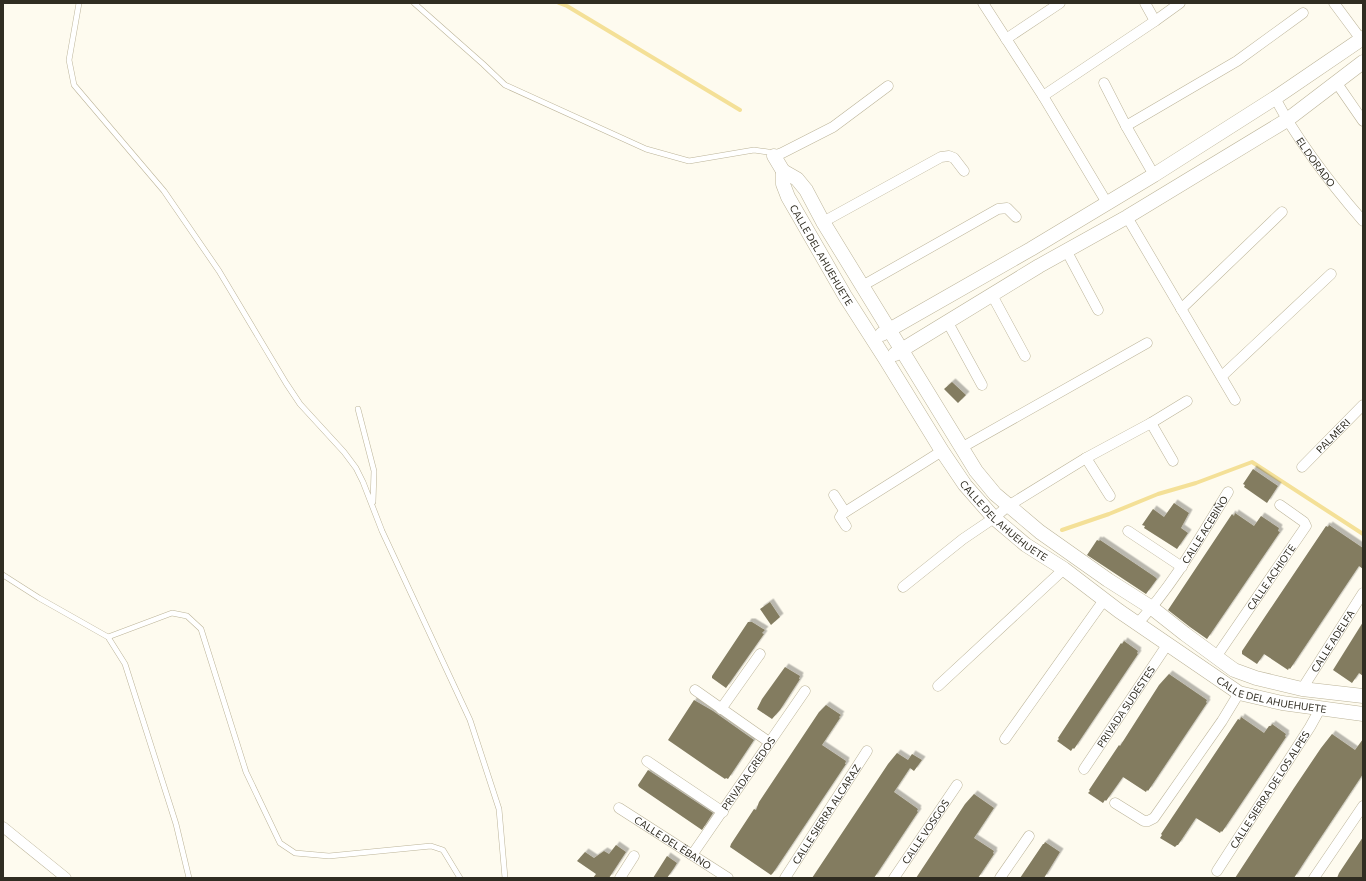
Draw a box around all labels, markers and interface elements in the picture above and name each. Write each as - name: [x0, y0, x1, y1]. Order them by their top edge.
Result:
- street label: EL DORADO: [1294, 135, 1338, 189]
- street label: CALLE DEL AHUEHUETE: [788, 202, 856, 308]
- street label: PALMERI: [1313, 416, 1352, 455]
- street label: CALLE DEL AHUEHUETE: [958, 478, 1050, 563]
- street label: CALLE ACEBIÑO: [1179, 493, 1230, 566]
- street label: CALLE ACHIOTE: [1244, 542, 1298, 612]
- street label: CALLE ADELFA: [1308, 608, 1357, 674]
- street label: PRIVADA SUDESTES: [1094, 664, 1157, 750]
- street label: CALLE DEL AHUEHUETE: [1214, 674, 1327, 715]
- street label: CALLE SIERRA DE LOS ALPES: [1227, 728, 1312, 850]
- street label: PRIVADA GREDOS: [719, 735, 778, 812]
- street label: CALLE SIERRA ALCARAZ: [790, 762, 863, 866]
- street label: CALLE VOSGOS: [899, 797, 952, 866]
- street label: CALLE DEL ËBANO: [632, 813, 714, 872]

